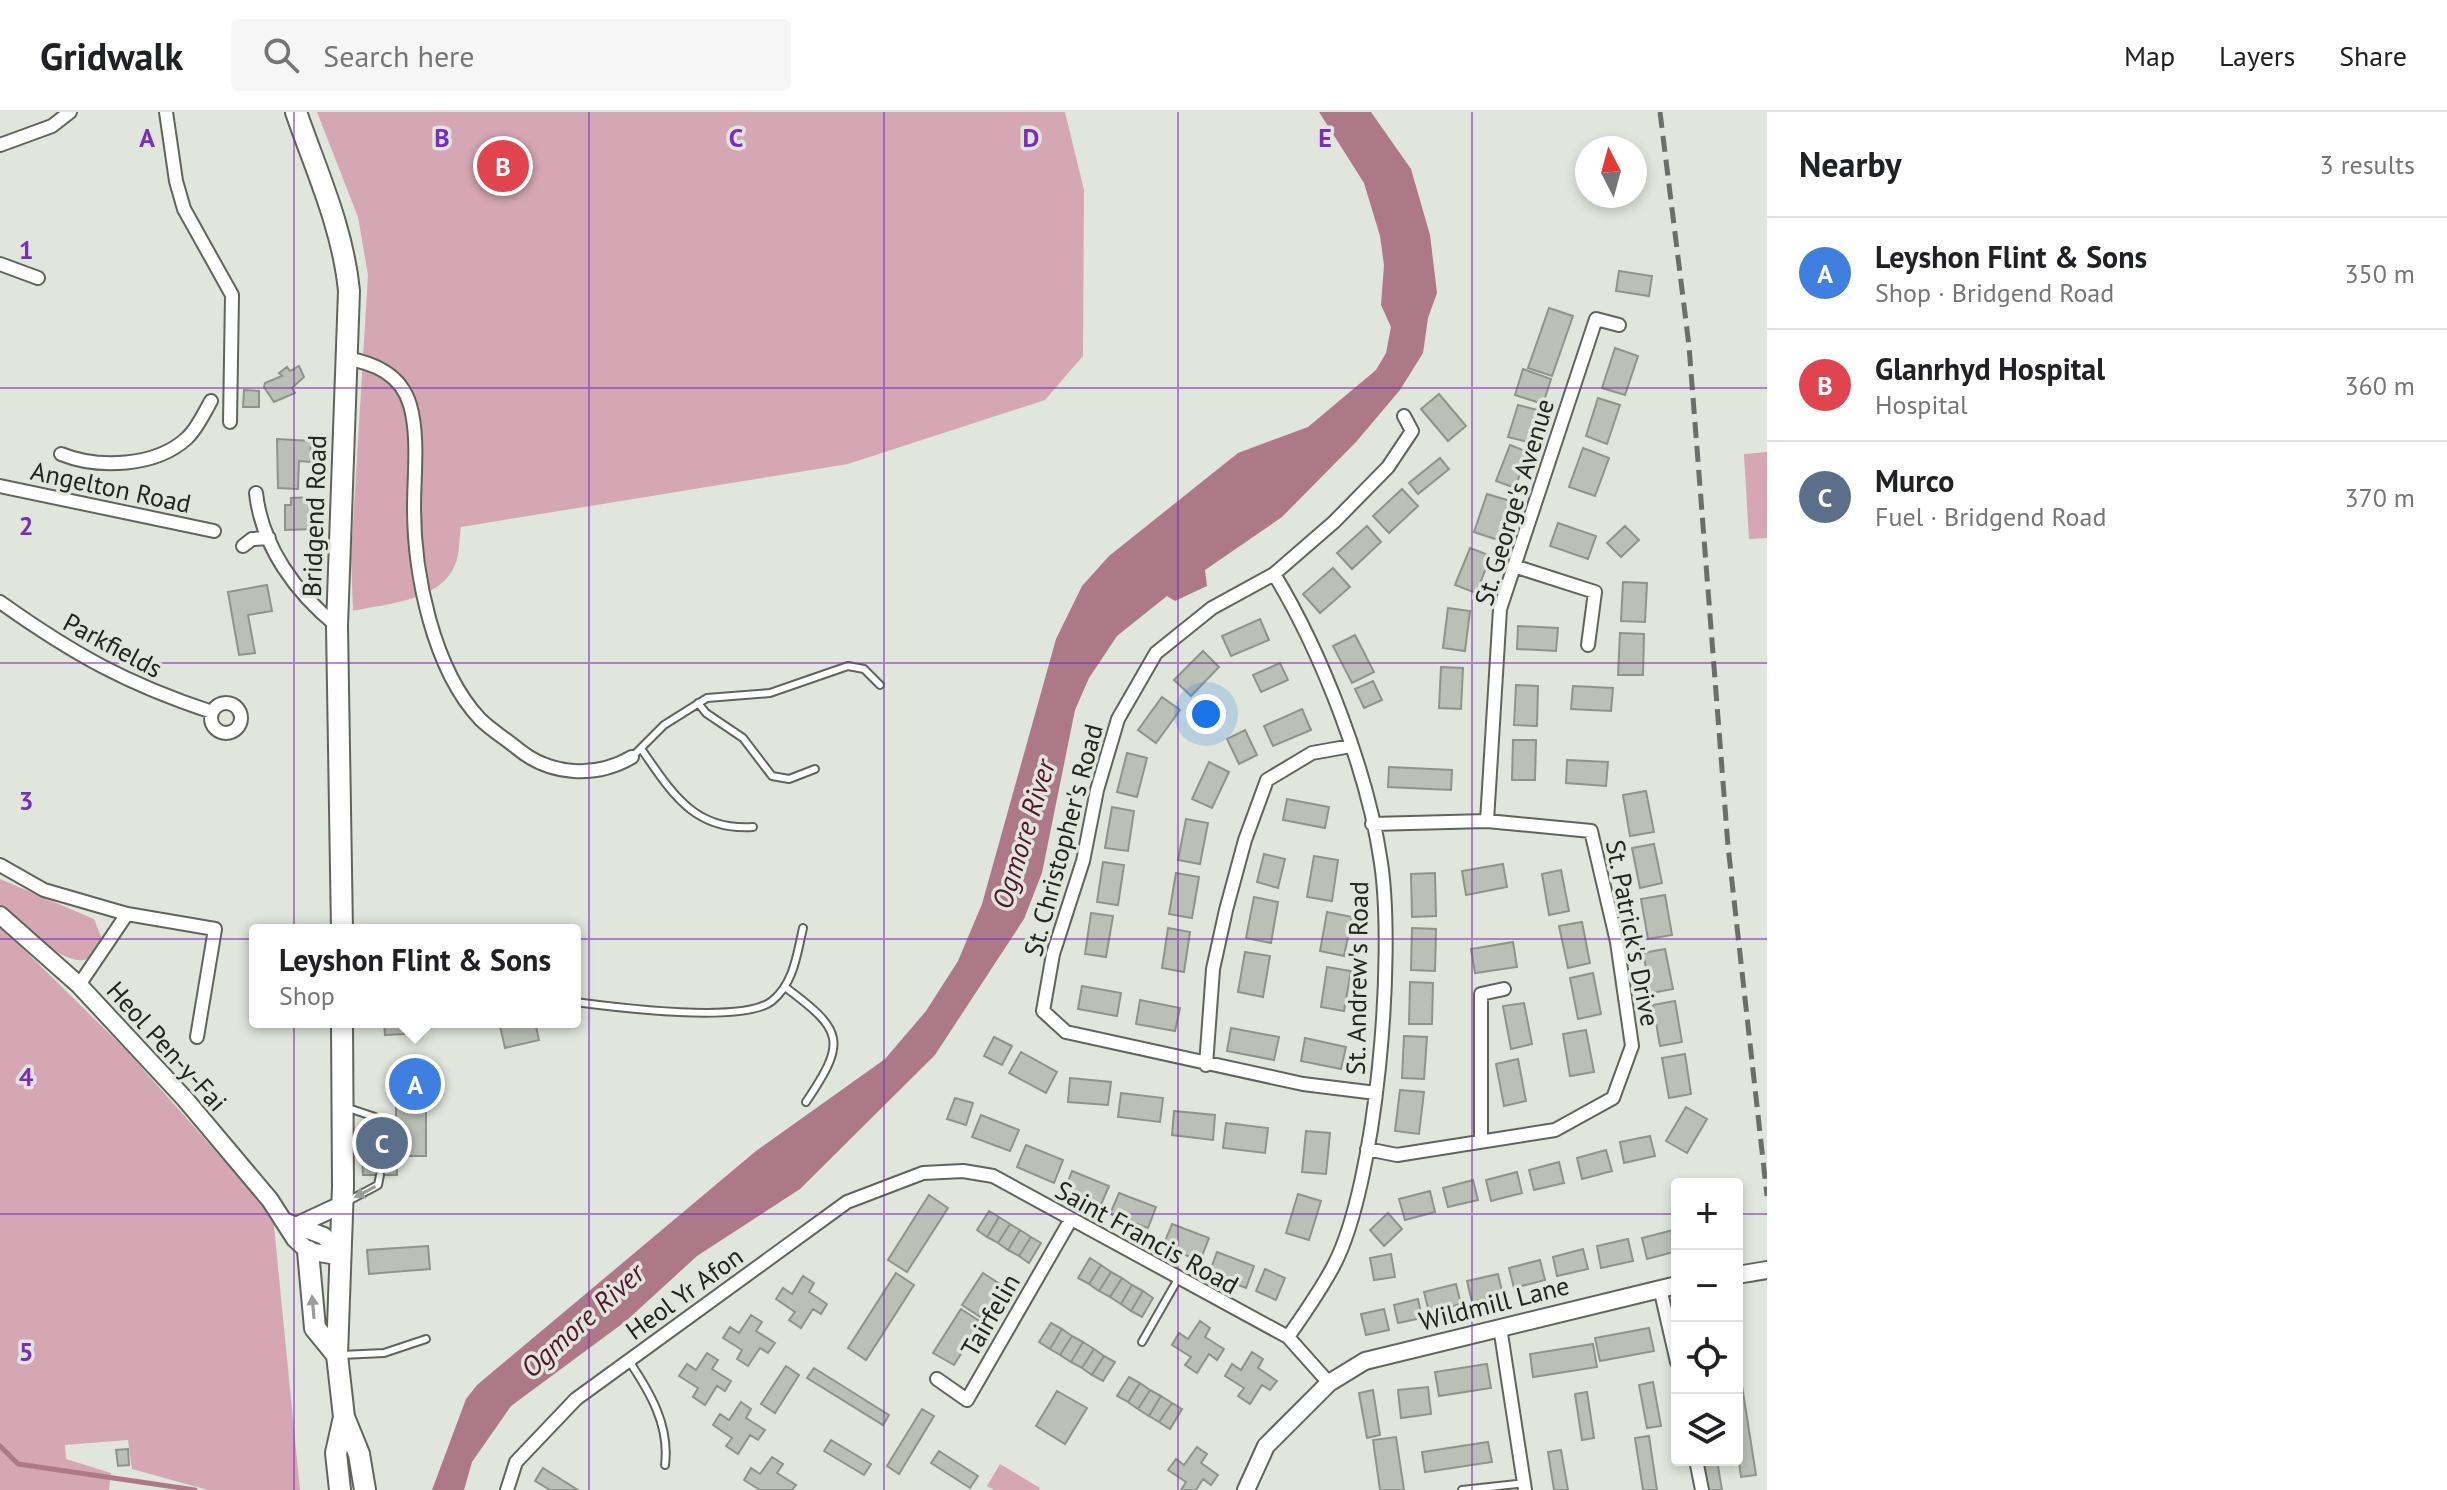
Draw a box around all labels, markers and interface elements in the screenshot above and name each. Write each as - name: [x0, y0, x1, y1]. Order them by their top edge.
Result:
- search box: [231, 19, 791, 91]
- text: Gridwalk: [40, 31, 183, 80]
- icon: search: [259, 33, 303, 77]
- text: Search here: [323, 36, 475, 75]
- text: Map: [2124, 37, 2175, 74]
- text: Layers: [2219, 37, 2295, 74]
- text: Share: [2339, 37, 2407, 74]
- text: A: [139, 121, 155, 154]
- text: B: [434, 121, 450, 154]
- text: C: [729, 121, 743, 154]
- text: D: [1023, 121, 1039, 154]
- text: E: [1318, 121, 1332, 154]
- pin: B: [477, 136, 529, 196]
- north arrow: [1575, 136, 1647, 208]
- text: Nearby: [1799, 142, 1901, 186]
- text: 3 results: [2320, 148, 2415, 181]
- text: 1: [19, 233, 33, 266]
- text: Leyshon Flint & Sons: [1875, 237, 2147, 276]
- text: A: [1817, 257, 1833, 290]
- text: 350 m: [2344, 257, 2415, 290]
- text: Shop · Bridgend Road: [1875, 276, 2114, 309]
- text: Glanrhyd Hospital: [1875, 349, 2105, 388]
- text: B: [1817, 369, 1833, 402]
- text: 360 m: [2344, 369, 2415, 402]
- text: Hospital: [1875, 388, 1968, 421]
- street label: St. George's Avenue: [1467, 395, 1561, 609]
- street label: Bridgend Road: [295, 434, 333, 598]
- street label: Angelton Road: [28, 454, 194, 520]
- text: Murco: [1875, 461, 1954, 500]
- text: C: [1818, 481, 1832, 514]
- text: 370 m: [2344, 481, 2415, 514]
- text: Fuel · Bridgend Road: [1875, 500, 2106, 533]
- text: 2: [19, 509, 33, 542]
- street label: Parkfields: [58, 605, 168, 685]
- your location: [1186, 694, 1226, 734]
- street label: St. Christopher's Road: [1016, 720, 1110, 960]
- water label: Ogmore River: [983, 753, 1064, 913]
- text: 3: [19, 784, 33, 817]
- street label: St. Patrick's Drive: [1599, 837, 1667, 1029]
- street label: St. Andrew's Road: [1339, 881, 1375, 1075]
- popup: [249, 924, 581, 1028]
- text: Leyshon Flint & Sons: [279, 940, 551, 979]
- street label: Heol Pen-y-Fai: [100, 974, 234, 1118]
- text: Shop: [279, 979, 335, 1012]
- pin: A: [389, 1054, 441, 1114]
- text: 4: [19, 1060, 34, 1093]
- pin: C: [356, 1113, 408, 1173]
- street label: Saint Francis Road: [1049, 1173, 1245, 1301]
- map controls: [1671, 1178, 1743, 1466]
- button: +: [1671, 1178, 1743, 1250]
- one-way arrow: [354, 1185, 376, 1199]
- street label: Heol Yr Afon: [619, 1239, 749, 1347]
- button: −: [1671, 1250, 1743, 1322]
- water label: Ogmore River: [512, 1253, 653, 1385]
- street label: Tairfelin: [953, 1268, 1027, 1362]
- street label: Wildmill Lane: [1416, 1268, 1572, 1338]
- one-way arrow: [306, 1294, 319, 1319]
- button: locate: [1671, 1322, 1743, 1394]
- text: 5: [19, 1335, 33, 1368]
- button: layers: [1671, 1394, 1743, 1466]

